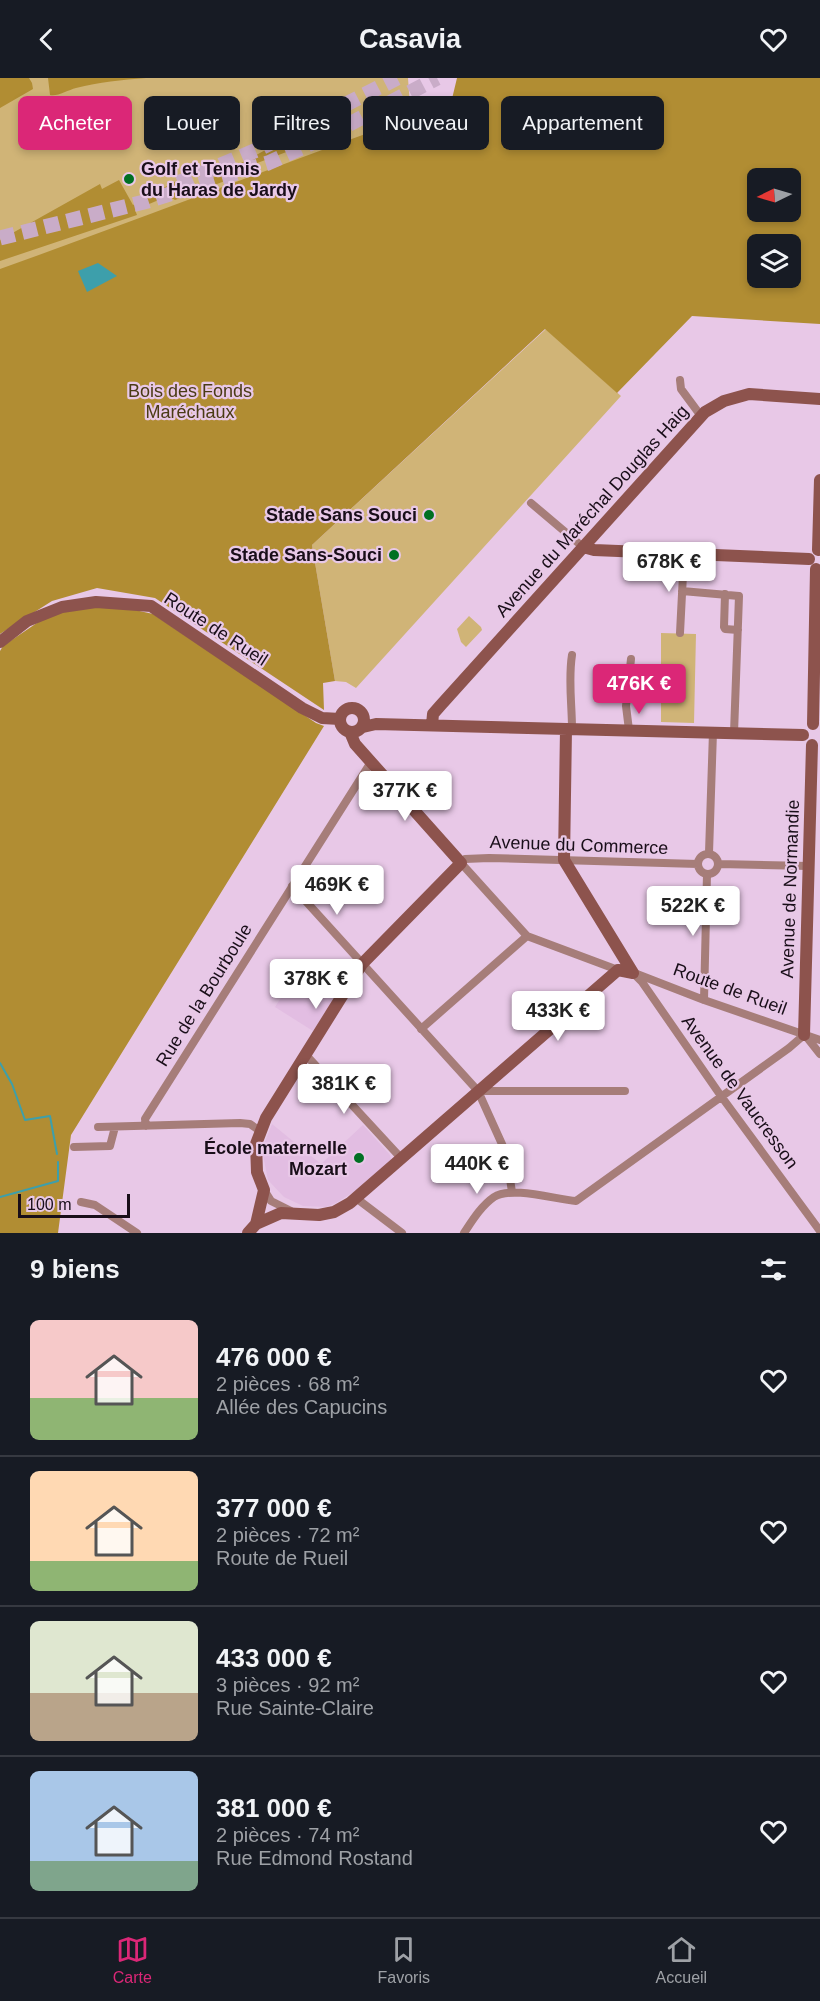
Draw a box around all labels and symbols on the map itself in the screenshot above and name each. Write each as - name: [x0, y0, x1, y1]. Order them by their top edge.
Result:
- place label: Golf et Tennis du Haras de Jardy: [141, 159, 297, 200]
- north arrow: [747, 168, 801, 222]
- marker: Golf et Tennis du Haras de Jardy: [122, 172, 136, 186]
- park label: Bois des Fonds Maréchaux: [128, 381, 252, 422]
- street label: Avenue du Maréchal Douglas Haig: [492, 401, 692, 621]
- place label: Stade Sans Souci: [266, 505, 417, 525]
- marker: Stade Sans Souci: [422, 508, 436, 522]
- pin: 678K €: [620, 542, 718, 593]
- place label: Stade Sans-Souci: [230, 545, 382, 565]
- marker: Stade Sans-Souci: [387, 548, 401, 562]
- street label: Route de Rueil: [161, 588, 271, 670]
- pin: 476K €: [590, 664, 688, 715]
- pin: 377K €: [356, 771, 454, 822]
- street label: Avenue de Normandie: [777, 799, 803, 979]
- street label: Avenue du Commerce: [489, 832, 669, 858]
- pin: 469K €: [288, 865, 386, 916]
- pin: 522K €: [644, 886, 742, 937]
- street label: Rue de la Bourboule: [152, 920, 256, 1070]
- pin: 378K €: [267, 959, 365, 1010]
- street label: Route de Rueil: [671, 959, 789, 1019]
- pin: 433K €: [509, 991, 607, 1042]
- street label: Avenue de Vaucresson: [678, 1012, 802, 1172]
- pin: 381K €: [295, 1064, 393, 1115]
- place label: École maternelle Mozart: [204, 1137, 347, 1179]
- pin: 440K €: [428, 1144, 526, 1195]
- marker: École maternelle Mozart: [352, 1151, 366, 1165]
- scale bar: [18, 1191, 130, 1218]

